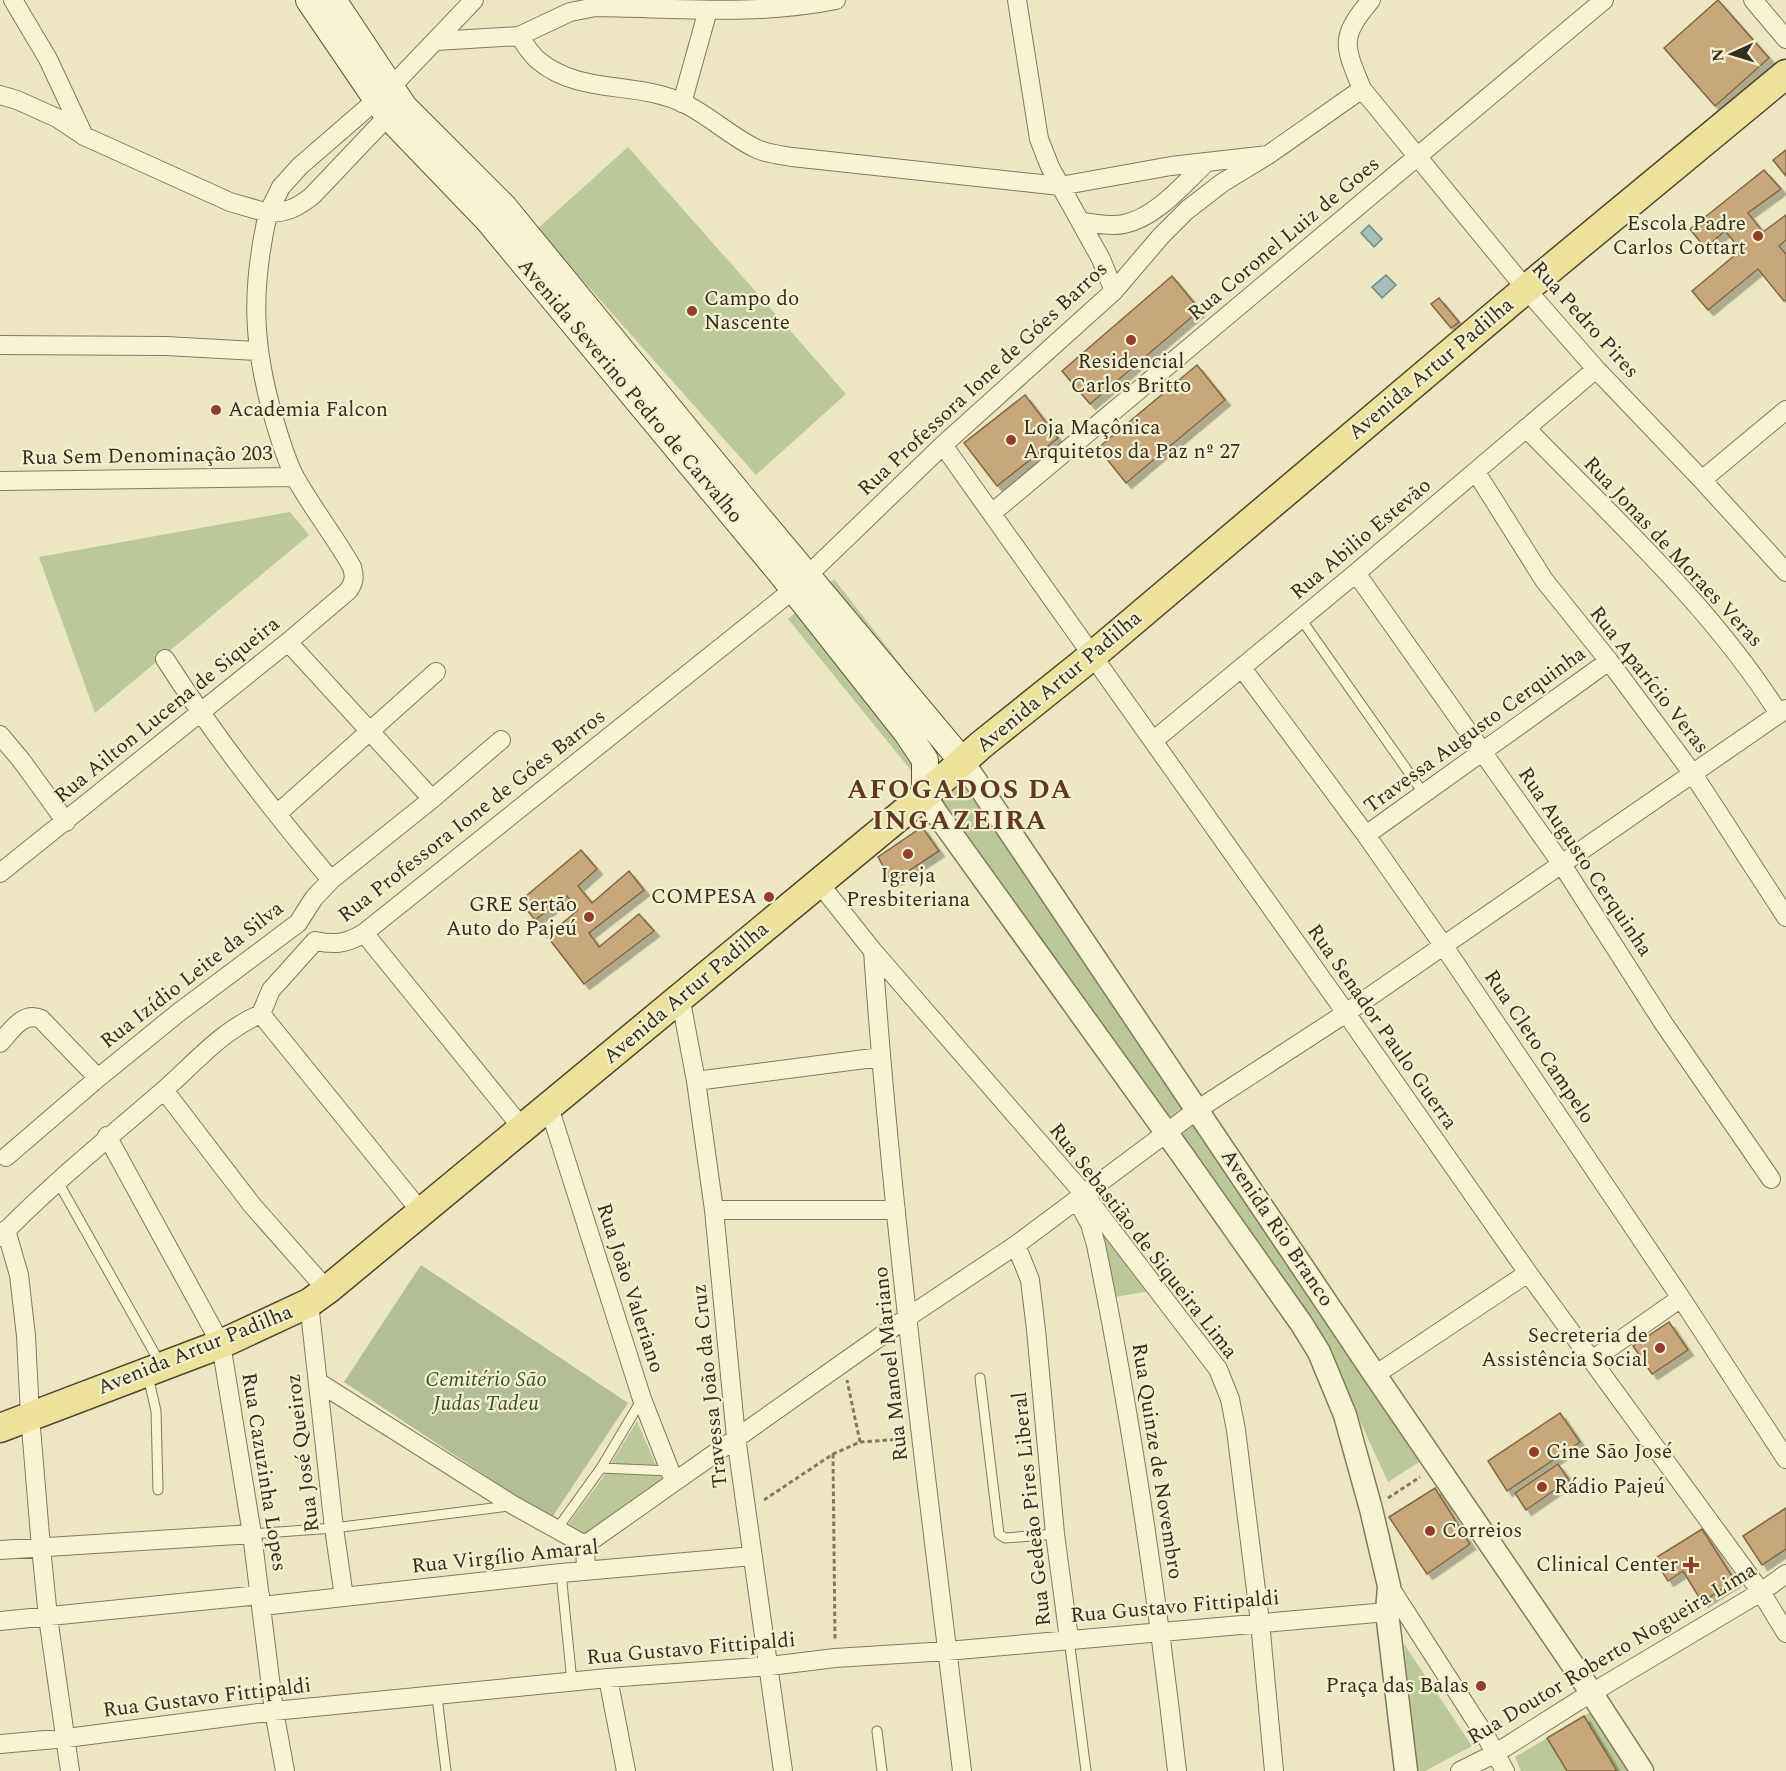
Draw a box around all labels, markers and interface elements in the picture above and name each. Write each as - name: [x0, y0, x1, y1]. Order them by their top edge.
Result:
- north arrow: [1702, 24, 1762, 84]
- text: N: [1706, 48, 1730, 62]
- street label: Rua Coronel Luiz de Goes: [1181, 149, 1387, 329]
- place label: Escola Padre Carlos Cottart: [1613, 208, 1746, 264]
- marker: Escola Padre Carlos Cottart: [1751, 229, 1765, 243]
- street label: Avenida Severino Pedro de Carvalho: [509, 251, 751, 531]
- street label: Rua Professora Ione de Góes Barros: [851, 254, 1115, 504]
- street label: Rua Pedro Pires: [1523, 254, 1647, 386]
- place label: Campo do Nascente: [704, 283, 799, 339]
- street label: Avenida Artur Padilha: [1341, 289, 1522, 448]
- marker: Campo do Nascente: [685, 304, 699, 318]
- marker: Residencial Carlos Britto: [1124, 333, 1138, 347]
- place label: Residencial Carlos Britto: [1071, 346, 1191, 402]
- place label: Academia Falcon: [228, 394, 388, 426]
- marker: Academia Falcon: [209, 403, 223, 417]
- place label: Loja Maçônica Arquitetos da Paz nº 27: [1023, 412, 1240, 468]
- marker: Loja Maçônica Arquitetos da Paz nº 27: [1004, 433, 1018, 447]
- street label: Rua Sem Denominação 203: [21, 438, 274, 474]
- street label: Rua Jonas de Moraes Veras: [1576, 449, 1770, 655]
- street label: Rua Abilio Estevão: [1283, 470, 1439, 608]
- street label: Rua Aparício Veras: [1581, 599, 1717, 761]
- street label: Avenida Artur Padilha: [969, 602, 1150, 761]
- street label: Rua Ailton Lucena de Siqueira: [47, 608, 288, 811]
- street label: Travessa Augusto Cerquinha: [1357, 638, 1593, 822]
- street label: Rua Professora Ione de Góes Barros: [331, 701, 613, 931]
- street label: Rua Augusto Cerquinha: [1509, 761, 1661, 964]
- district label: AFOGADOS DA INGAZEIRA: [847, 769, 1073, 842]
- marker: Igreja Presbiteriana: [901, 847, 915, 861]
- place label: Igreja Presbiteriana: [846, 860, 971, 916]
- place label: COMPESA: [651, 881, 757, 913]
- place label: GRE Sertão Auto do Pajeú: [446, 889, 577, 945]
- marker: COMPESA: [762, 890, 776, 904]
- street label: Rua Izídio Leite da Silva: [93, 893, 291, 1057]
- marker: GRE Sertão Auto do Pajeú: [582, 910, 596, 924]
- street label: Avenida Artur Padilha: [596, 913, 777, 1072]
- street label: Rua Senador Paulo Guerra: [1299, 917, 1466, 1137]
- street label: Rua Cleto Campelo: [1475, 963, 1603, 1131]
- street label: Rua Sebastião de Siqueira Lima: [1040, 1116, 1246, 1366]
- street label: Avenida Rio Branco: [1212, 1143, 1342, 1313]
- street label: Rua João Valeriano: [587, 1199, 673, 1377]
- street label: Rua Manoel Mariano: [865, 1265, 917, 1463]
- street label: Travessa João da Cruz: [683, 1282, 737, 1490]
- street label: Avenida Artur Padilha: [93, 1296, 298, 1404]
- place label: Secreteria de Assistência Social: [1481, 1320, 1648, 1376]
- street label: Rua Quinze de Novembro: [1123, 1341, 1191, 1581]
- marker: Secreteria de Assistência Social: [1653, 1341, 1667, 1355]
- park label: Cemitério São Judas Tadeu: [425, 1364, 547, 1420]
- street label: Rua Cazuzinha Lopes: [232, 1370, 296, 1574]
- street label: Rua José Queiroz: [277, 1372, 329, 1534]
- street label: Rua Gedeão Pires Liberal: [1004, 1390, 1060, 1628]
- place label: Cine São José: [1546, 1436, 1672, 1468]
- marker: Cine São José: [1527, 1445, 1541, 1459]
- place label: Rádio Pajeú: [1554, 1471, 1665, 1503]
- marker: Rádio Pajeú: [1535, 1480, 1549, 1494]
- place label: Correios: [1442, 1515, 1522, 1547]
- marker: Correios: [1423, 1524, 1437, 1538]
- street label: Rua Virgílio Amaral: [410, 1531, 600, 1583]
- place label: Clinical Center: [1536, 1549, 1678, 1581]
- street label: Rua Doutor Roberto Nogueira Lima: [1461, 1554, 1763, 1753]
- marker: Clinical Center: [1682, 1556, 1700, 1574]
- street label: Rua Gustavo Fittipaldi: [1069, 1582, 1281, 1632]
- street label: Rua Gustavo Fittipaldi: [585, 1624, 797, 1674]
- street label: Rua Gustavo Fittipaldi: [101, 1669, 313, 1727]
- place label: Praça das Balas: [1326, 1670, 1469, 1702]
- marker: Praça das Balas: [1474, 1679, 1488, 1693]

